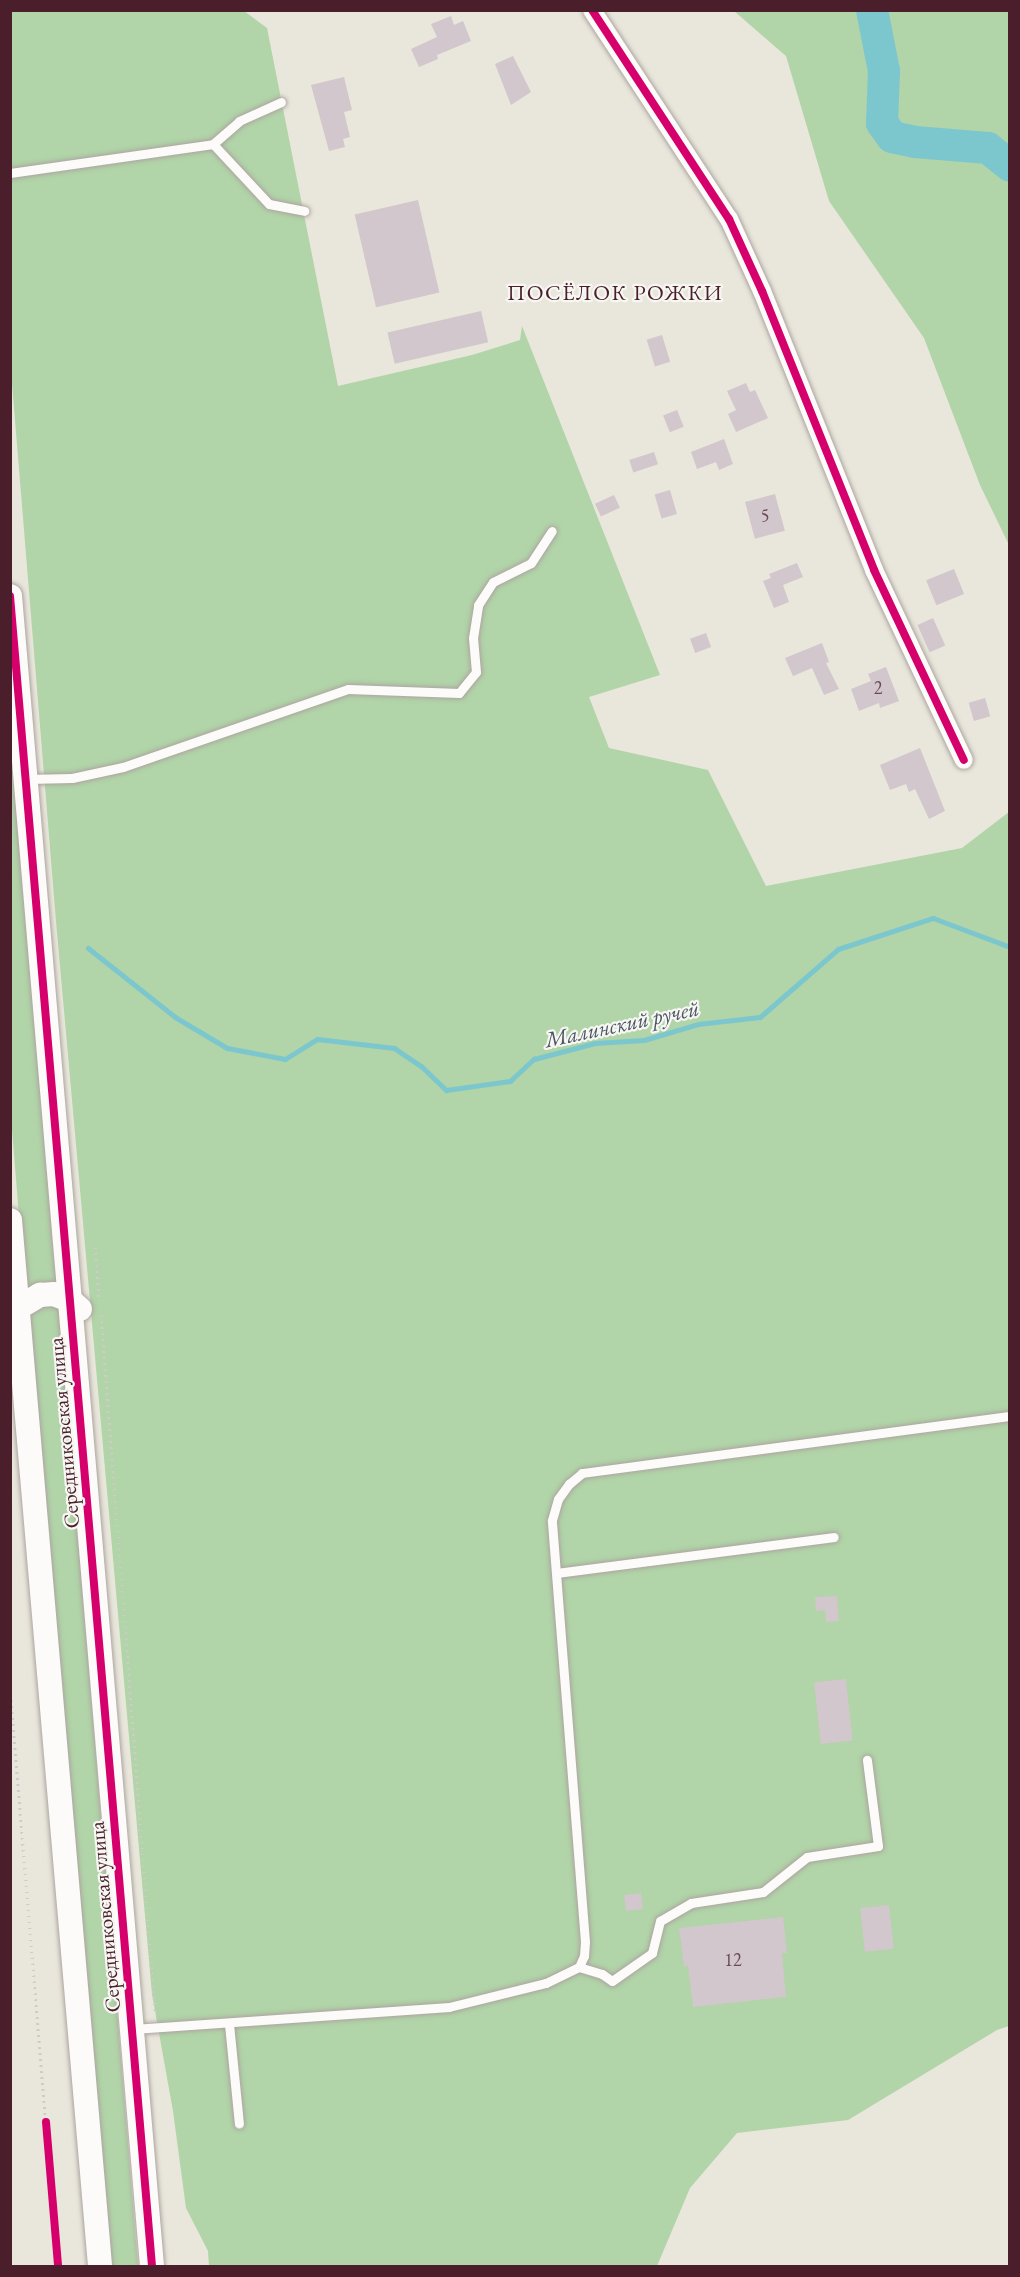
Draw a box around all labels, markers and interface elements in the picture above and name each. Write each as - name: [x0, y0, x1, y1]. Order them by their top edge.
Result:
- district label: ПОСЁЛОК РОЖКИ: [507, 280, 723, 306]
- house number: 5: [761, 505, 769, 527]
- house number: 2: [874, 677, 882, 699]
- water label: Малинский ручей: [543, 995, 701, 1053]
- street label: Середниковская улица: [43, 1336, 85, 1530]
- street label: Середниковская улица: [84, 1820, 126, 2014]
- house number: 12: [724, 1949, 742, 1971]

